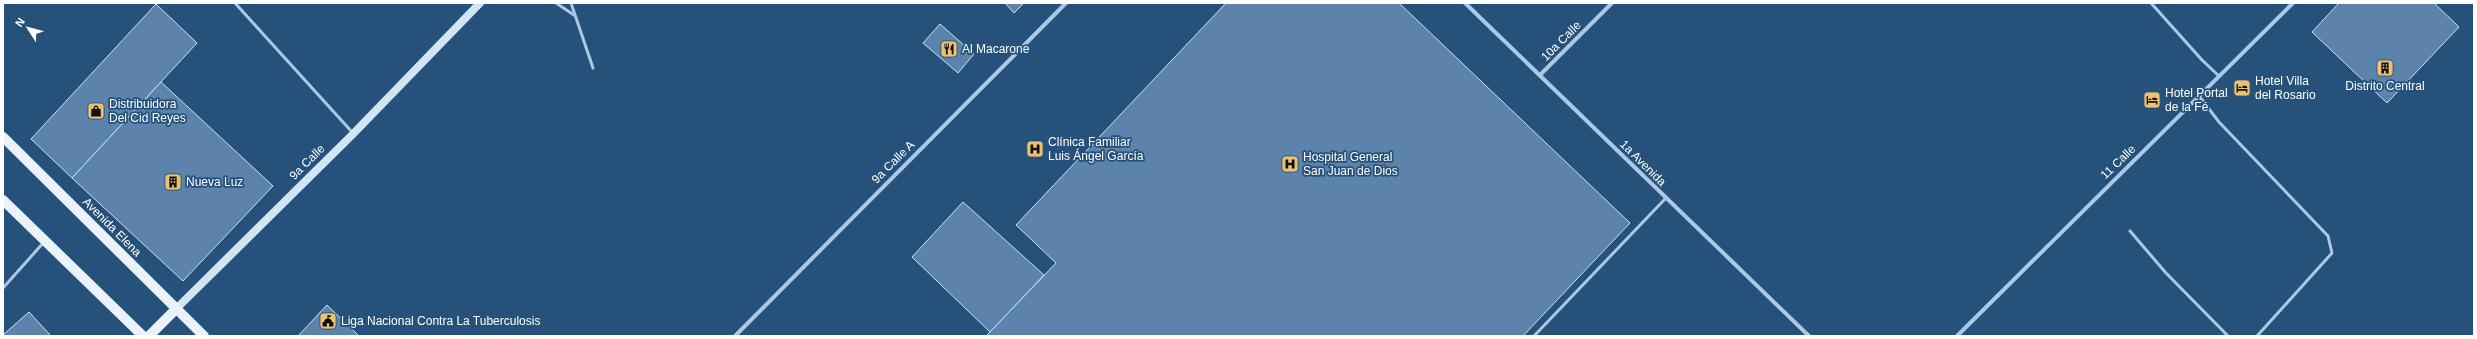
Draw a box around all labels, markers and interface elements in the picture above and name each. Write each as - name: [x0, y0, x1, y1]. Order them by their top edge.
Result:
- north arrow: [8, 8, 48, 48]
- text: N: [13, 15, 27, 29]
- street label: 10a Calle: [1538, 18, 1584, 64]
- restaurant icon: Al Macarone: [939, 39, 959, 59]
- place label: Al Macarone: [962, 42, 1030, 56]
- building icon: Distrito Central: [2375, 58, 2395, 78]
- place label: Hotel Villa del Rosario: [2255, 74, 2316, 102]
- hotel icon: Hotel Villa del Rosario: [2232, 78, 2252, 98]
- place label: Distrito Central: [2345, 79, 2425, 93]
- place label: Hotel Portal de la Fé: [2165, 86, 2228, 114]
- hotel icon: Hotel Portal de la Fé: [2142, 90, 2162, 110]
- place label: Distribuidora Del Cid Reyes: [109, 97, 186, 125]
- shop icon: Distribuidora Del Cid Reyes: [86, 101, 106, 121]
- place label: Clínica Familiar Luis Ángel García: [1048, 135, 1144, 163]
- street label: 1a Avenida: [1617, 137, 1669, 189]
- street label: 9a Calle A: [869, 138, 917, 186]
- hospital icon: Clínica Familiar Luis Ángel García: [1025, 139, 1045, 159]
- street label: 9a Calle: [286, 141, 328, 183]
- street label: 11 Calle: [2098, 142, 2139, 182]
- place label: Hospital General San Juan de Dios: [1303, 150, 1398, 178]
- hospital icon: Hospital General San Juan de Dios: [1280, 154, 1300, 174]
- building icon: Nueva Luz: [163, 172, 183, 192]
- place label: Nueva Luz: [186, 175, 243, 189]
- street label: Avenida Elena: [80, 195, 144, 259]
- public building icon: Liga Nacional Contra La Tuberculosis: [318, 311, 338, 331]
- place label: Liga Nacional Contra La Tuberculosis: [341, 314, 540, 328]

